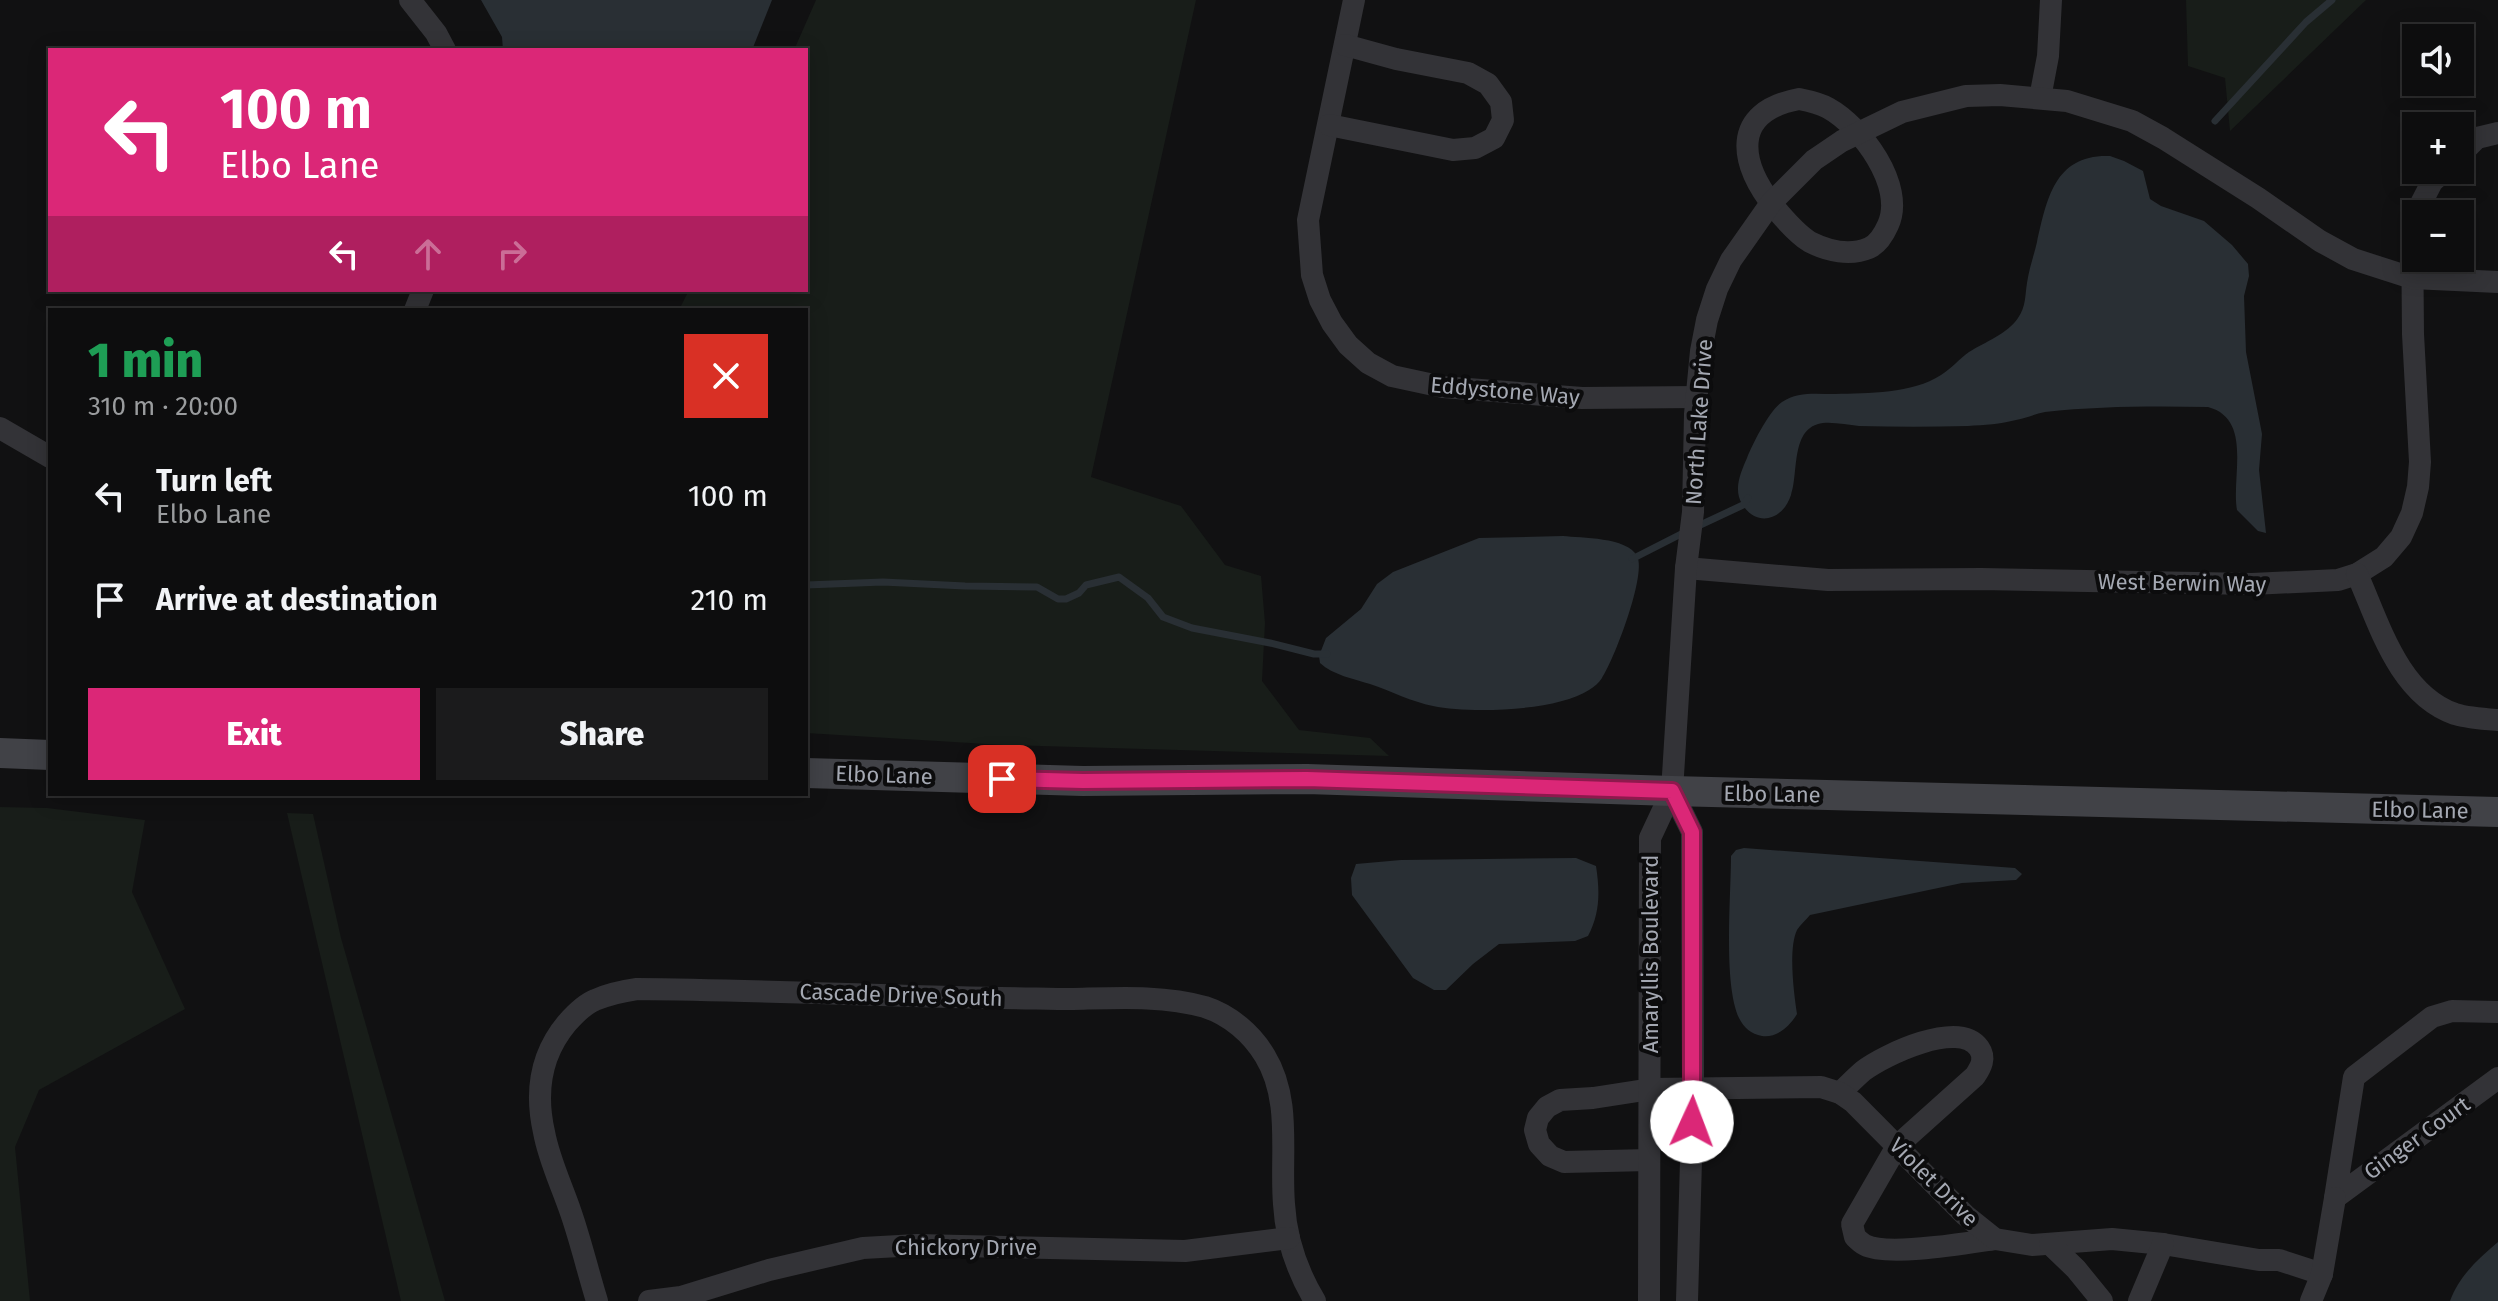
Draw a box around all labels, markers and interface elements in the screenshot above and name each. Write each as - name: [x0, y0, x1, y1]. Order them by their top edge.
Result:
- map controls: [2402, 24, 2474, 272]
- button: sound: [2402, 24, 2474, 96]
- text: 100 m: [220, 76, 372, 143]
- icon: left: [88, 80, 192, 184]
- button: +: [2402, 112, 2474, 184]
- text: Elbo Lane: [220, 144, 379, 188]
- button: −: [2402, 200, 2474, 272]
- icon: left: [322, 232, 366, 276]
- icon: ahead: [406, 232, 450, 276]
- icon: right: [490, 232, 534, 276]
- text: 1 min: [88, 332, 203, 390]
- button: close: [684, 334, 768, 418]
- street label: North Lake Drive: [1680, 338, 1718, 506]
- street label: Eddystone Way: [1429, 371, 1581, 411]
- text: 310 m · 20:00: [88, 391, 238, 422]
- text: Turn left: [156, 463, 272, 499]
- icon: left: [88, 474, 132, 518]
- text: 100 m: [688, 478, 768, 514]
- text: Elbo Lane: [156, 499, 271, 530]
- street label: West Berwin Way: [2098, 568, 2267, 598]
- icon: arrive: [88, 578, 132, 622]
- text: Arrive at destination: [156, 582, 438, 618]
- text: 210 m: [691, 582, 768, 618]
- button: Exit: [88, 688, 420, 780]
- button: Share: [436, 688, 768, 780]
- pin: [968, 745, 1036, 813]
- icon: arrive: [980, 757, 1024, 801]
- street label: Elbo Lane: [835, 760, 933, 790]
- street label: Elbo Lane: [1723, 780, 1821, 808]
- street label: Elbo Lane: [2371, 796, 2469, 824]
- street label: Amaryllis Boulevard: [1637, 855, 1664, 1053]
- street label: Cascade Drive South: [799, 978, 1003, 1012]
- position arrow: [1650, 1080, 1734, 1164]
- street label: Ginger Court: [2359, 1091, 2475, 1185]
- street label: Violet Drive: [1884, 1132, 1984, 1232]
- street label: Chickory Drive: [895, 1234, 1037, 1261]

